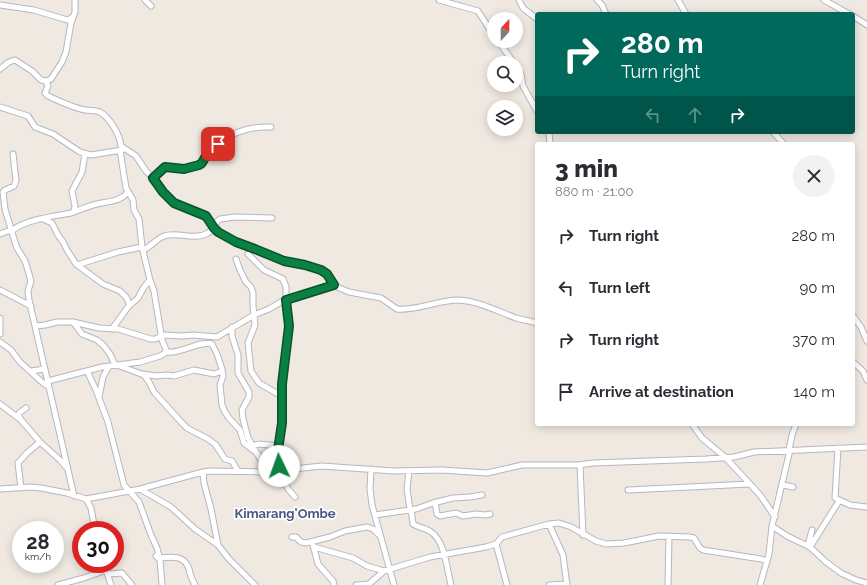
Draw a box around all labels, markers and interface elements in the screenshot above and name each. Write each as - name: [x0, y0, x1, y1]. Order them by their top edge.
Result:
- north arrow: [487, 12, 523, 48]
- map controls: [487, 12, 523, 136]
- text: 280 m: [621, 27, 704, 60]
- icon: right: [555, 28, 607, 80]
- button: search: [487, 56, 523, 92]
- text: Turn right: [621, 61, 700, 82]
- button: layers: [487, 100, 523, 136]
- icon: left: [642, 104, 664, 126]
- icon: ahead: [684, 104, 706, 126]
- icon: right: [726, 104, 748, 126]
- pin: [201, 127, 235, 161]
- icon: arrive: [207, 133, 229, 155]
- text: 3 min: [555, 154, 618, 183]
- button: close: [793, 155, 835, 197]
- text: 880 m · 21:00: [555, 184, 633, 199]
- icon: right: [555, 225, 577, 247]
- text: Turn right: [589, 227, 659, 245]
- text: 280 m: [791, 227, 835, 245]
- icon: left: [555, 277, 577, 299]
- text: Turn left: [589, 279, 650, 297]
- text: 90 m: [799, 279, 835, 297]
- icon: right: [555, 329, 577, 351]
- text: Turn right: [589, 331, 659, 349]
- text: 370 m: [792, 331, 835, 349]
- icon: arrive: [555, 381, 577, 403]
- text: Arrive at destination: [589, 383, 734, 401]
- text: 140 m: [794, 383, 835, 401]
- position arrow: [258, 445, 300, 487]
- district label: Kimarang'Ombe: [234, 506, 336, 521]
- speed limit sign: 30: [72, 521, 124, 573]
- text: 28: [26, 530, 50, 554]
- text: km/h: [25, 551, 51, 562]

